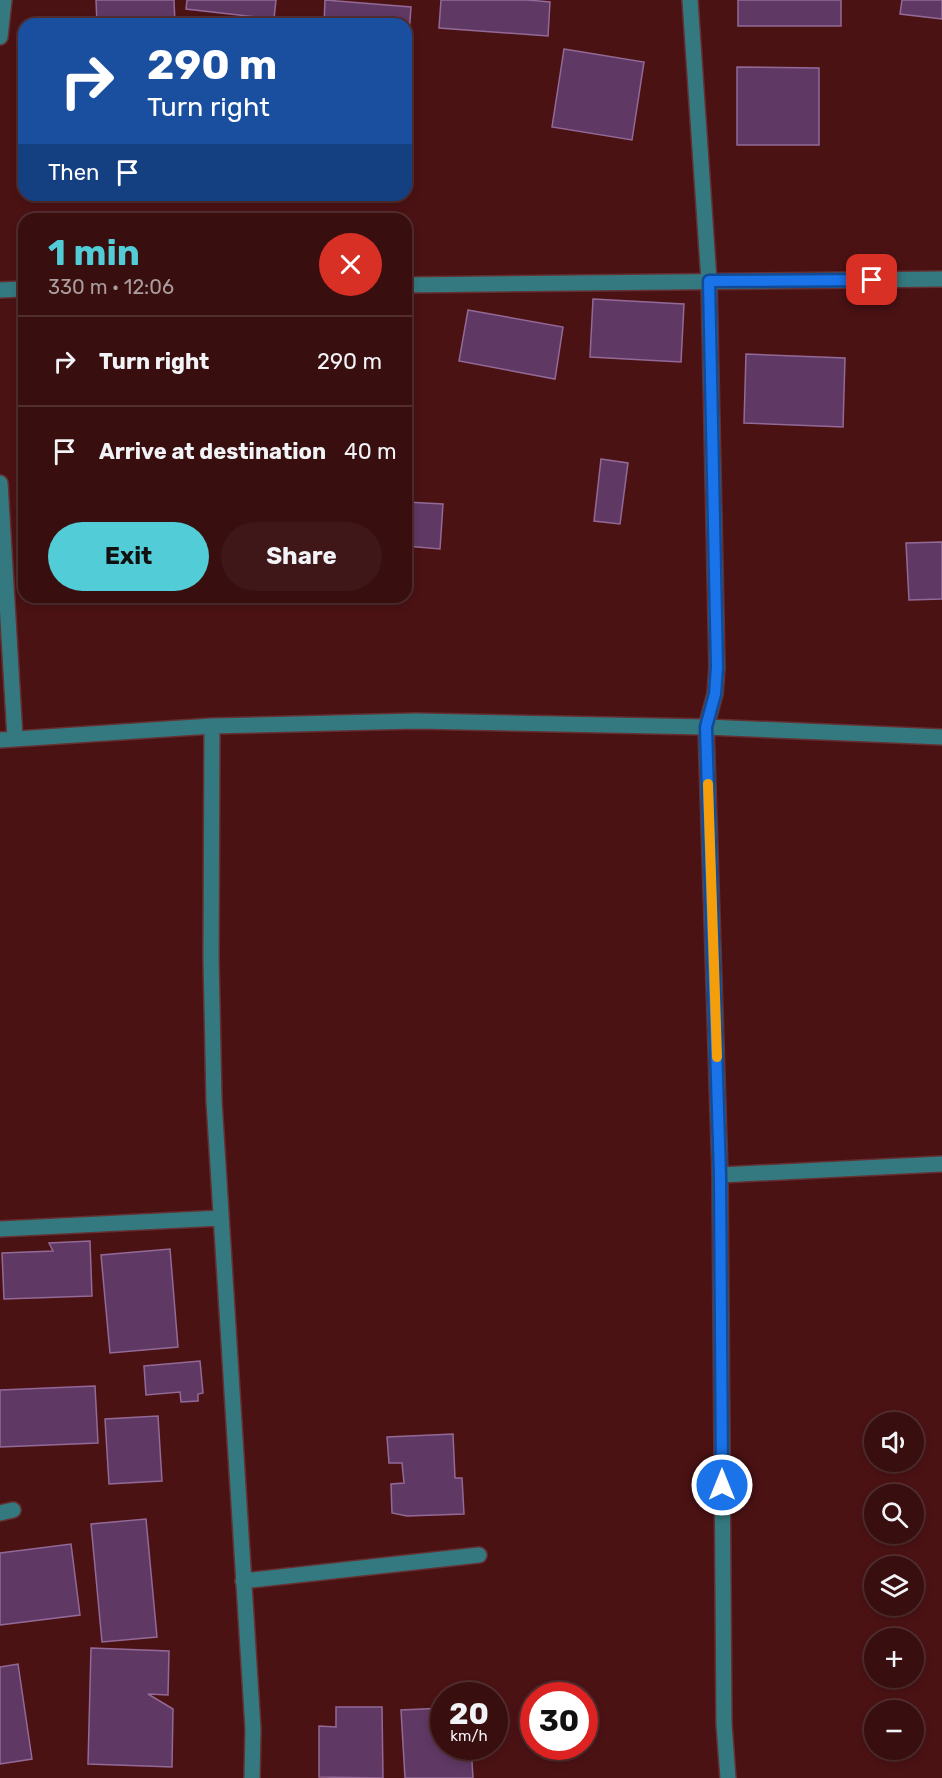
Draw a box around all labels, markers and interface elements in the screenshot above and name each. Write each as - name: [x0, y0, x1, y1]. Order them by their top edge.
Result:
- text: 290 m: [147, 40, 277, 90]
- icon: right: [48, 42, 126, 120]
- text: Turn right: [147, 91, 270, 123]
- icon: arrive: [111, 156, 144, 189]
- text: Then: [48, 159, 99, 186]
- text: 1 min: [48, 231, 140, 274]
- button: close: [319, 233, 382, 296]
- pin: [846, 254, 897, 305]
- icon: arrive: [855, 263, 888, 296]
- text: 330 m · 12:06: [48, 275, 174, 299]
- icon: right: [48, 345, 81, 378]
- text: Turn right: [99, 348, 209, 375]
- text: 290 m: [317, 348, 382, 375]
- icon: arrive: [48, 435, 81, 468]
- text: Arrive at destination: [99, 438, 326, 465]
- text: 40 m: [344, 438, 397, 465]
- button: Exit: [48, 522, 209, 591]
- button: Share: [221, 522, 382, 591]
- map controls: [864, 1412, 924, 1760]
- button: sound: [864, 1412, 924, 1472]
- position arrow: [690, 1453, 754, 1517]
- button: search: [864, 1484, 924, 1544]
- button: layers: [864, 1556, 924, 1616]
- button: +: [864, 1628, 924, 1688]
- speed limit sign: 30: [520, 1682, 598, 1760]
- text: 20: [449, 1696, 489, 1732]
- button: −: [864, 1700, 924, 1760]
- text: km/h: [450, 1727, 488, 1745]

